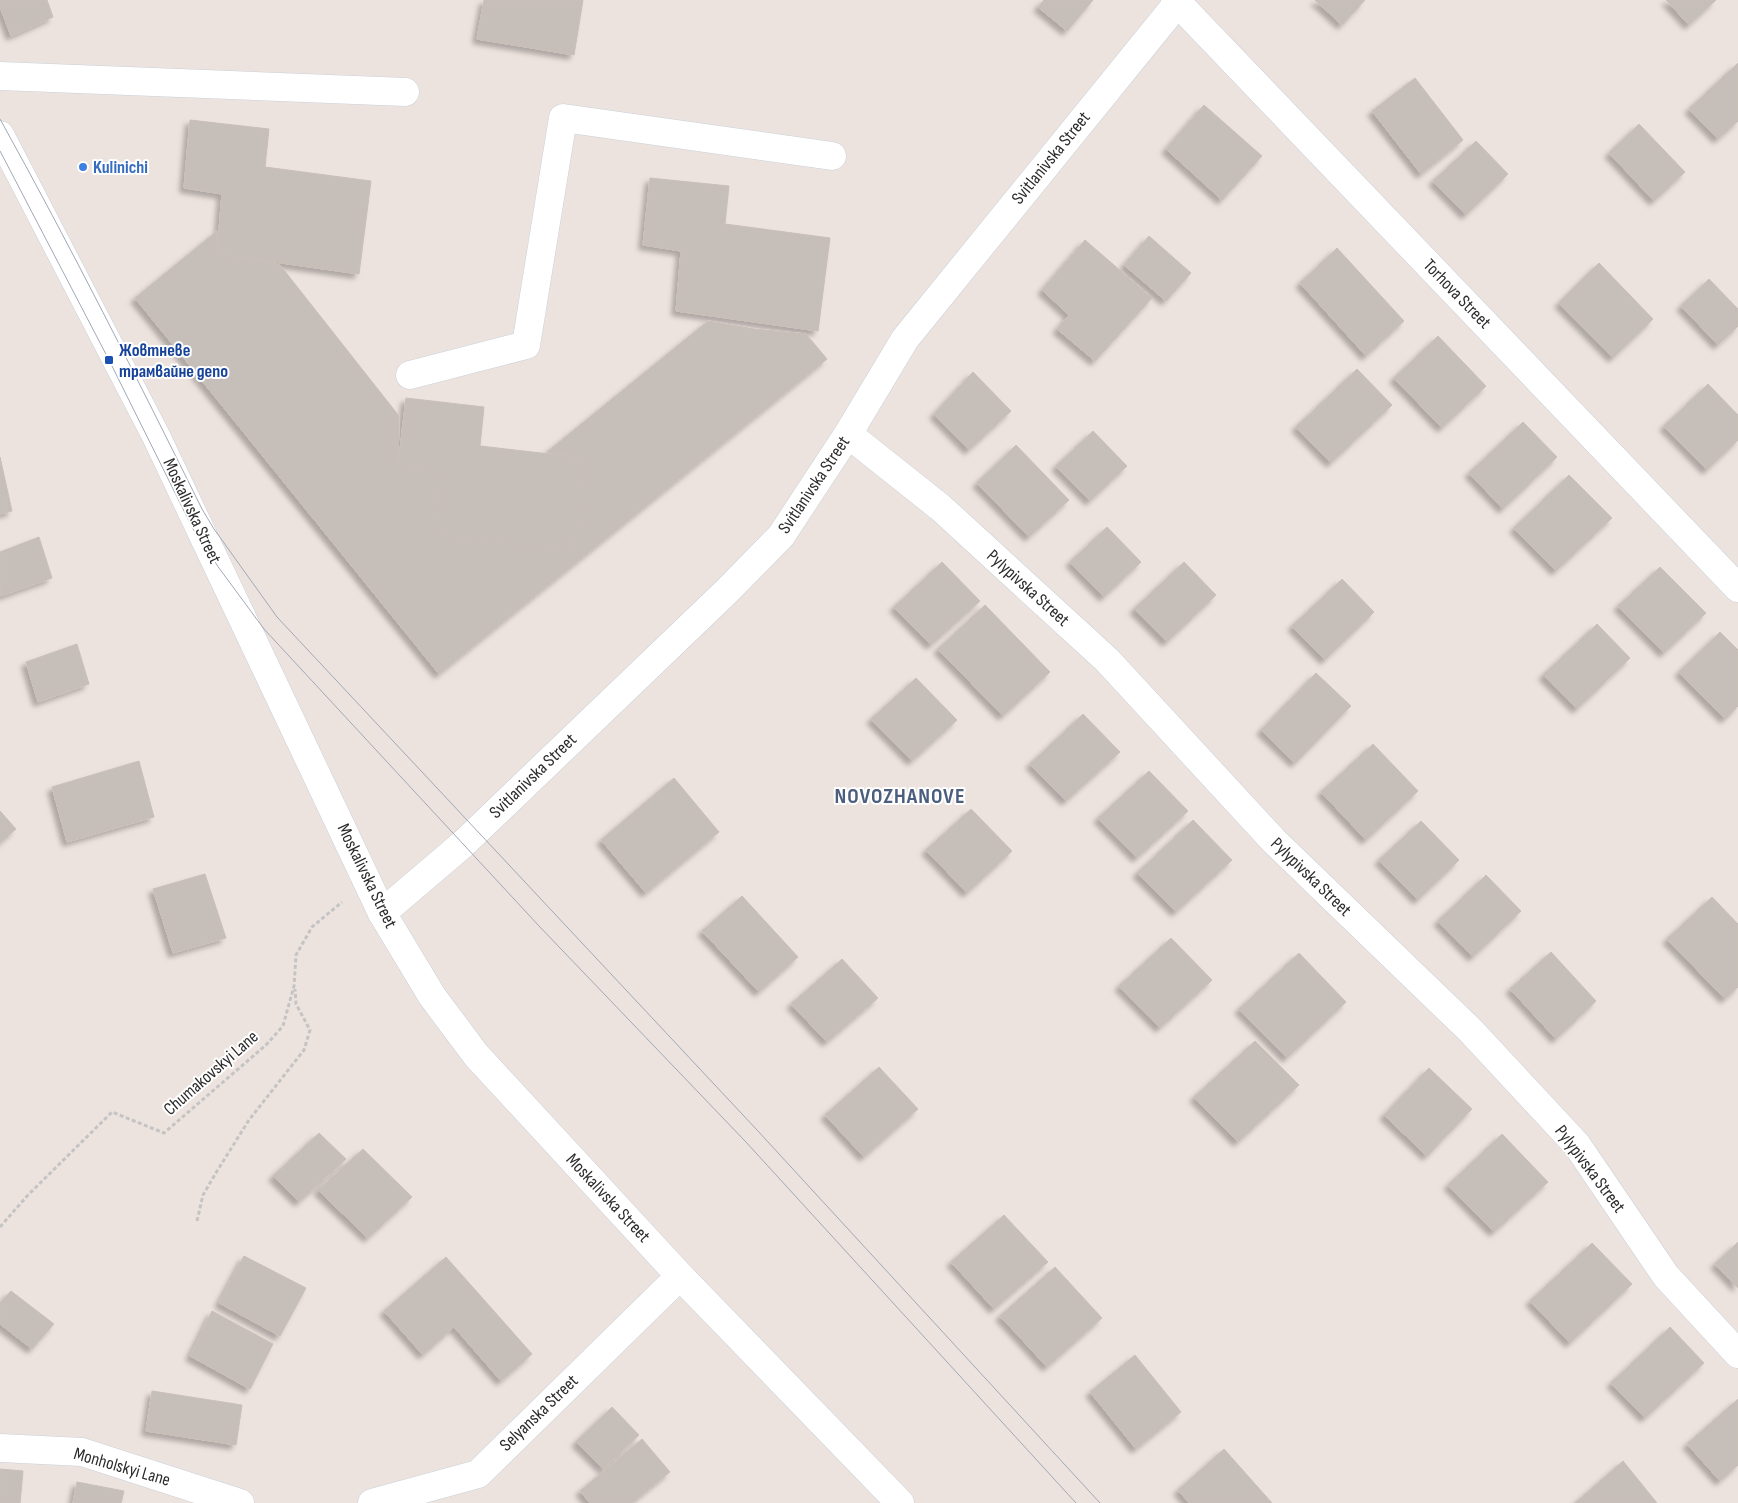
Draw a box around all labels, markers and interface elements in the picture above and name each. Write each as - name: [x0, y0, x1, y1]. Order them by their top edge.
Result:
- street label: Svitlanivska Street: [1007, 107, 1095, 208]
- place label: Kulinichi: [93, 157, 148, 178]
- marker: Kulinichi: [77, 161, 89, 173]
- street label: Torhova Street: [1419, 255, 1496, 333]
- place label: Жовтневе трамвайне депо: [119, 340, 228, 382]
- marker: Жовтневе трамвайне депо: [103, 354, 115, 366]
- street label: Svitlanivska Street: [774, 432, 855, 538]
- street label: Moskalivska Street: [158, 455, 226, 567]
- street label: Pylypivska Street: [982, 545, 1074, 631]
- street label: Svitlanivska Street: [485, 729, 581, 823]
- district label: NOVOZHANOVE: [835, 783, 965, 810]
- street label: Moskalivska Street: [333, 820, 402, 932]
- street label: Pylypivska Street: [1266, 833, 1356, 921]
- street label: Chumakovskyi Lane: [159, 1026, 263, 1120]
- street label: Pylypivska Street: [1550, 1121, 1630, 1217]
- street label: Moskalivska Street: [562, 1149, 655, 1247]
- street label: Selyanska Street: [495, 1370, 583, 1456]
- street label: Monholskyi Lane: [71, 1443, 173, 1491]

